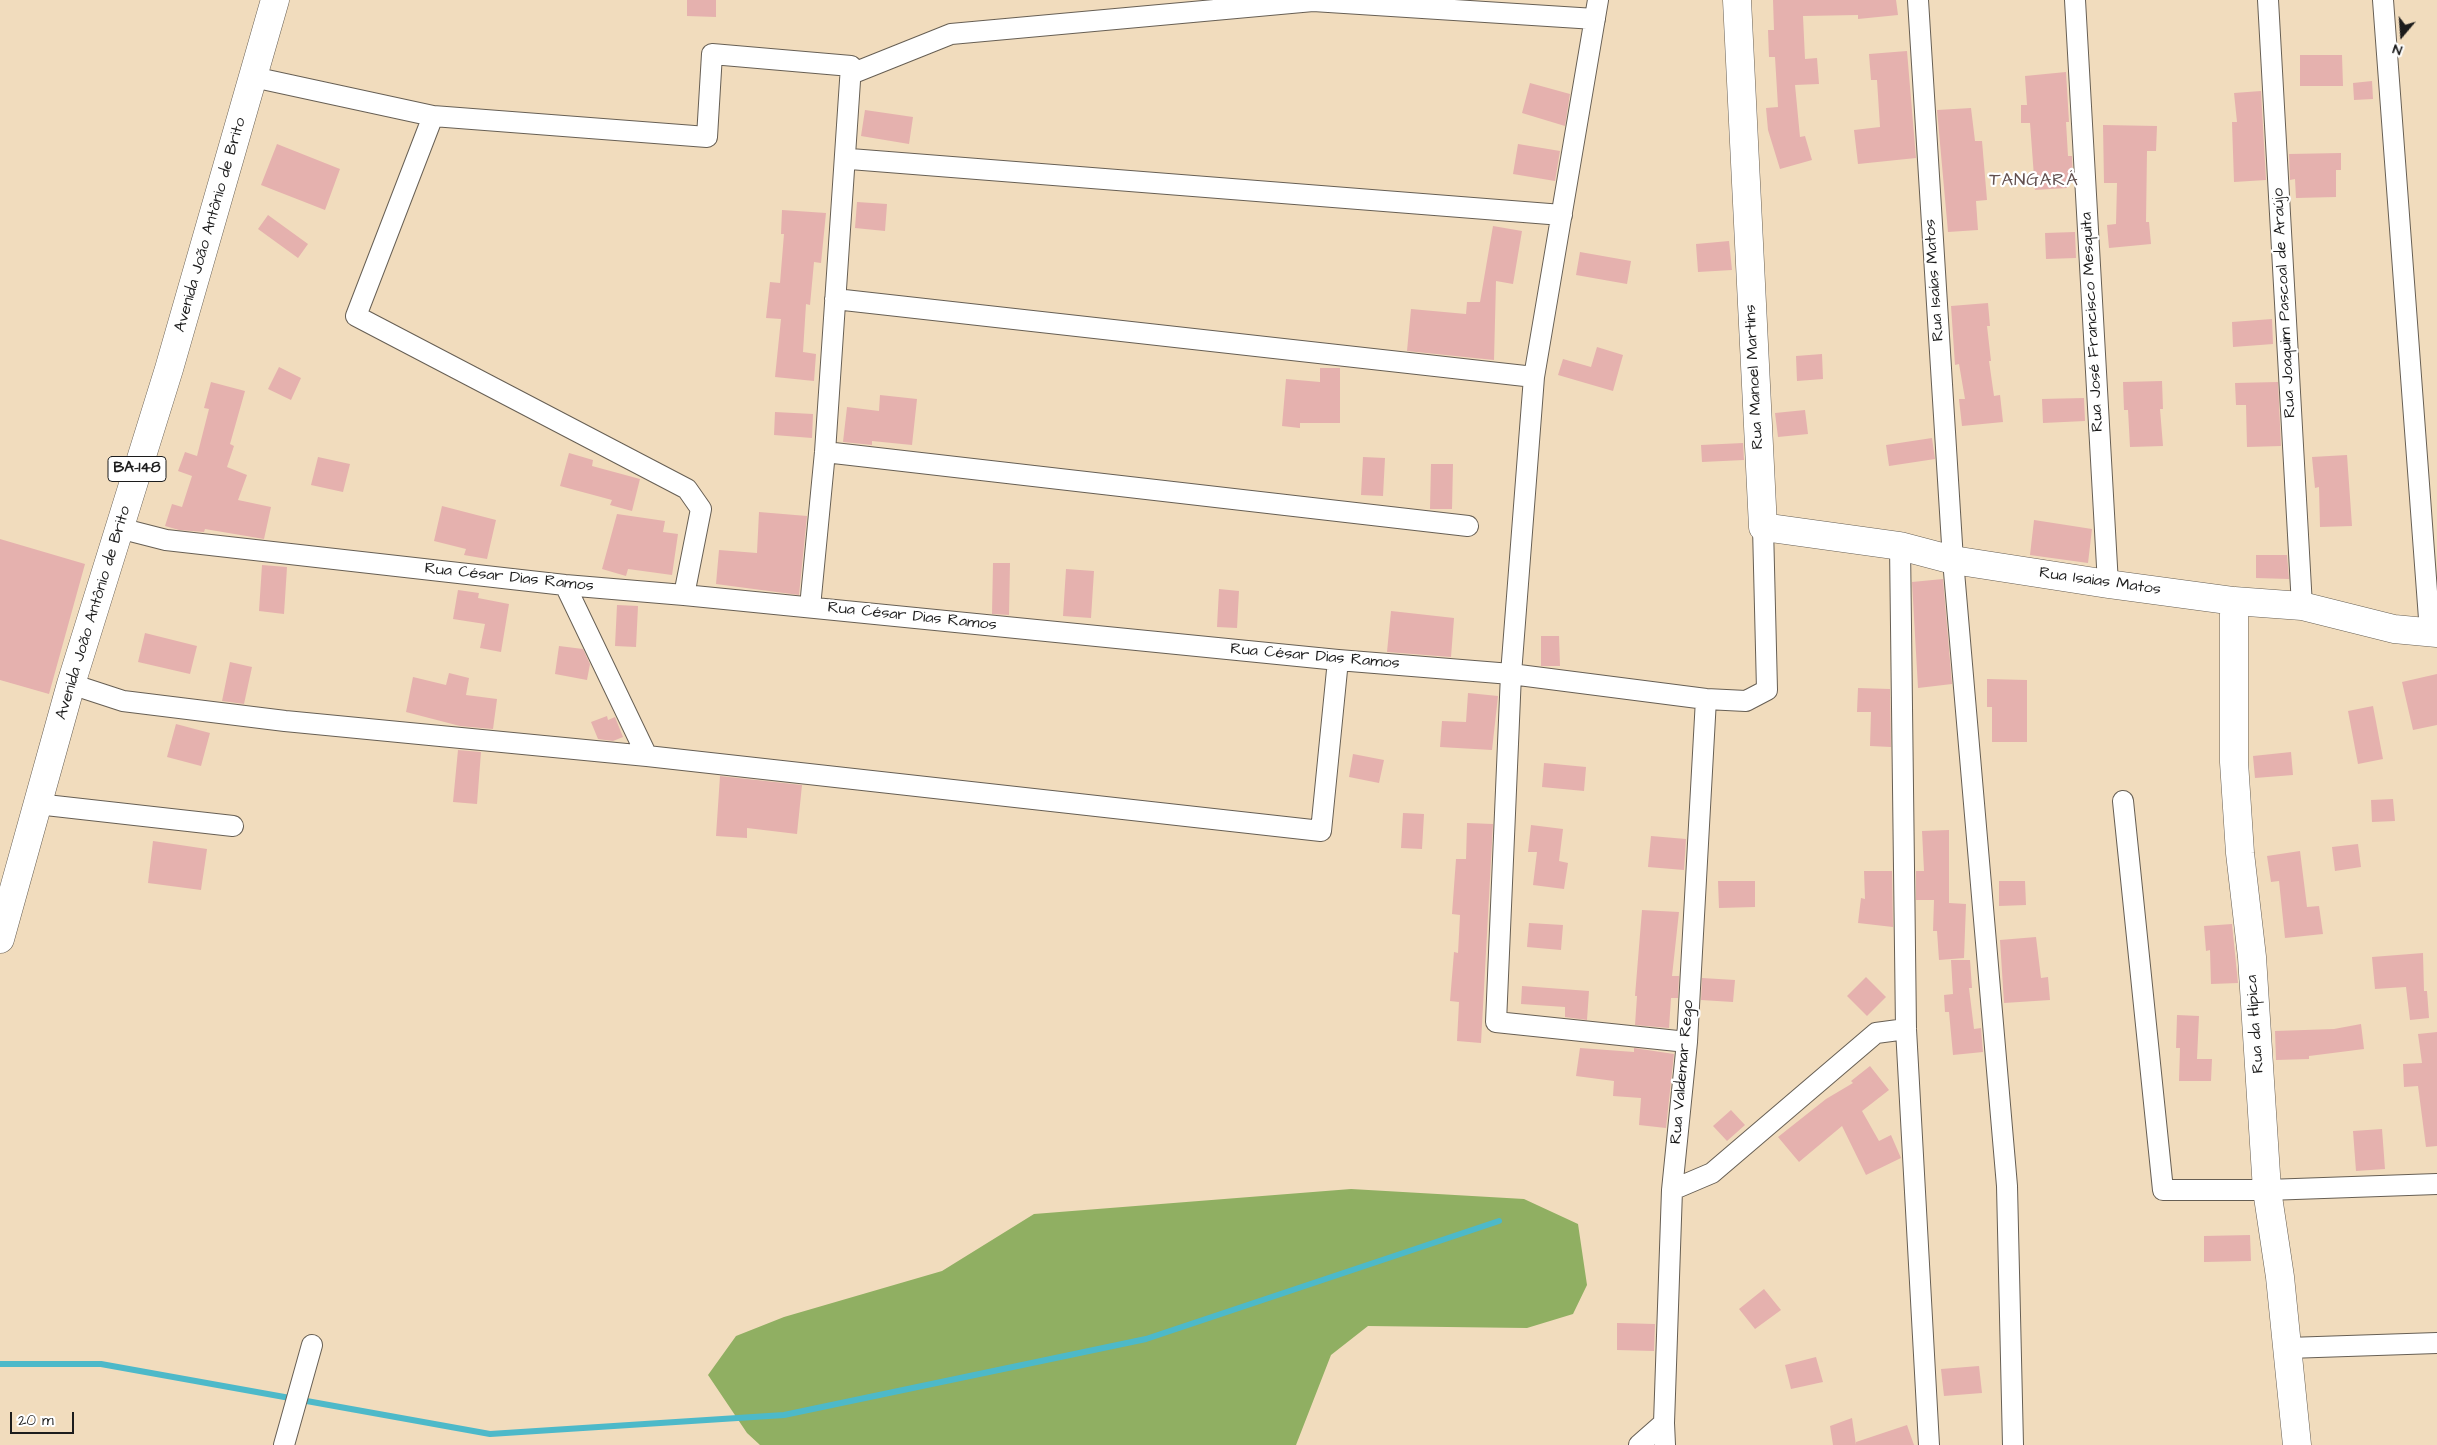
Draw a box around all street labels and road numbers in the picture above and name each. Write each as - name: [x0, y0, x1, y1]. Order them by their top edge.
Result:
- street label: Avenida João Antônio de Brito: [171, 116, 251, 334]
- street label: Rua Joaquim Pascoal de Araújo: [2269, 187, 2301, 419]
- street label: Rua José Francisco Mesquita: [2078, 212, 2108, 432]
- street label: Rua Isaías Matos: [1921, 218, 1949, 342]
- street label: Rua Manoel Martins: [1742, 304, 1768, 450]
- road number: BA-148: [108, 456, 166, 482]
- street label: Avenida João Antônio de Brito: [52, 504, 136, 722]
- street label: Rua César Dias Ramos: [424, 560, 594, 596]
- street label: Rua Isaias Matos: [2038, 564, 2162, 600]
- street label: Rua César Dias Ramos: [827, 599, 997, 635]
- street label: Rua César Dias Ramos: [1230, 640, 1400, 674]
- street label: Rua da Hípica: [2243, 974, 2269, 1074]
- street label: Rua Valdemar Rego: [1667, 999, 1699, 1145]

